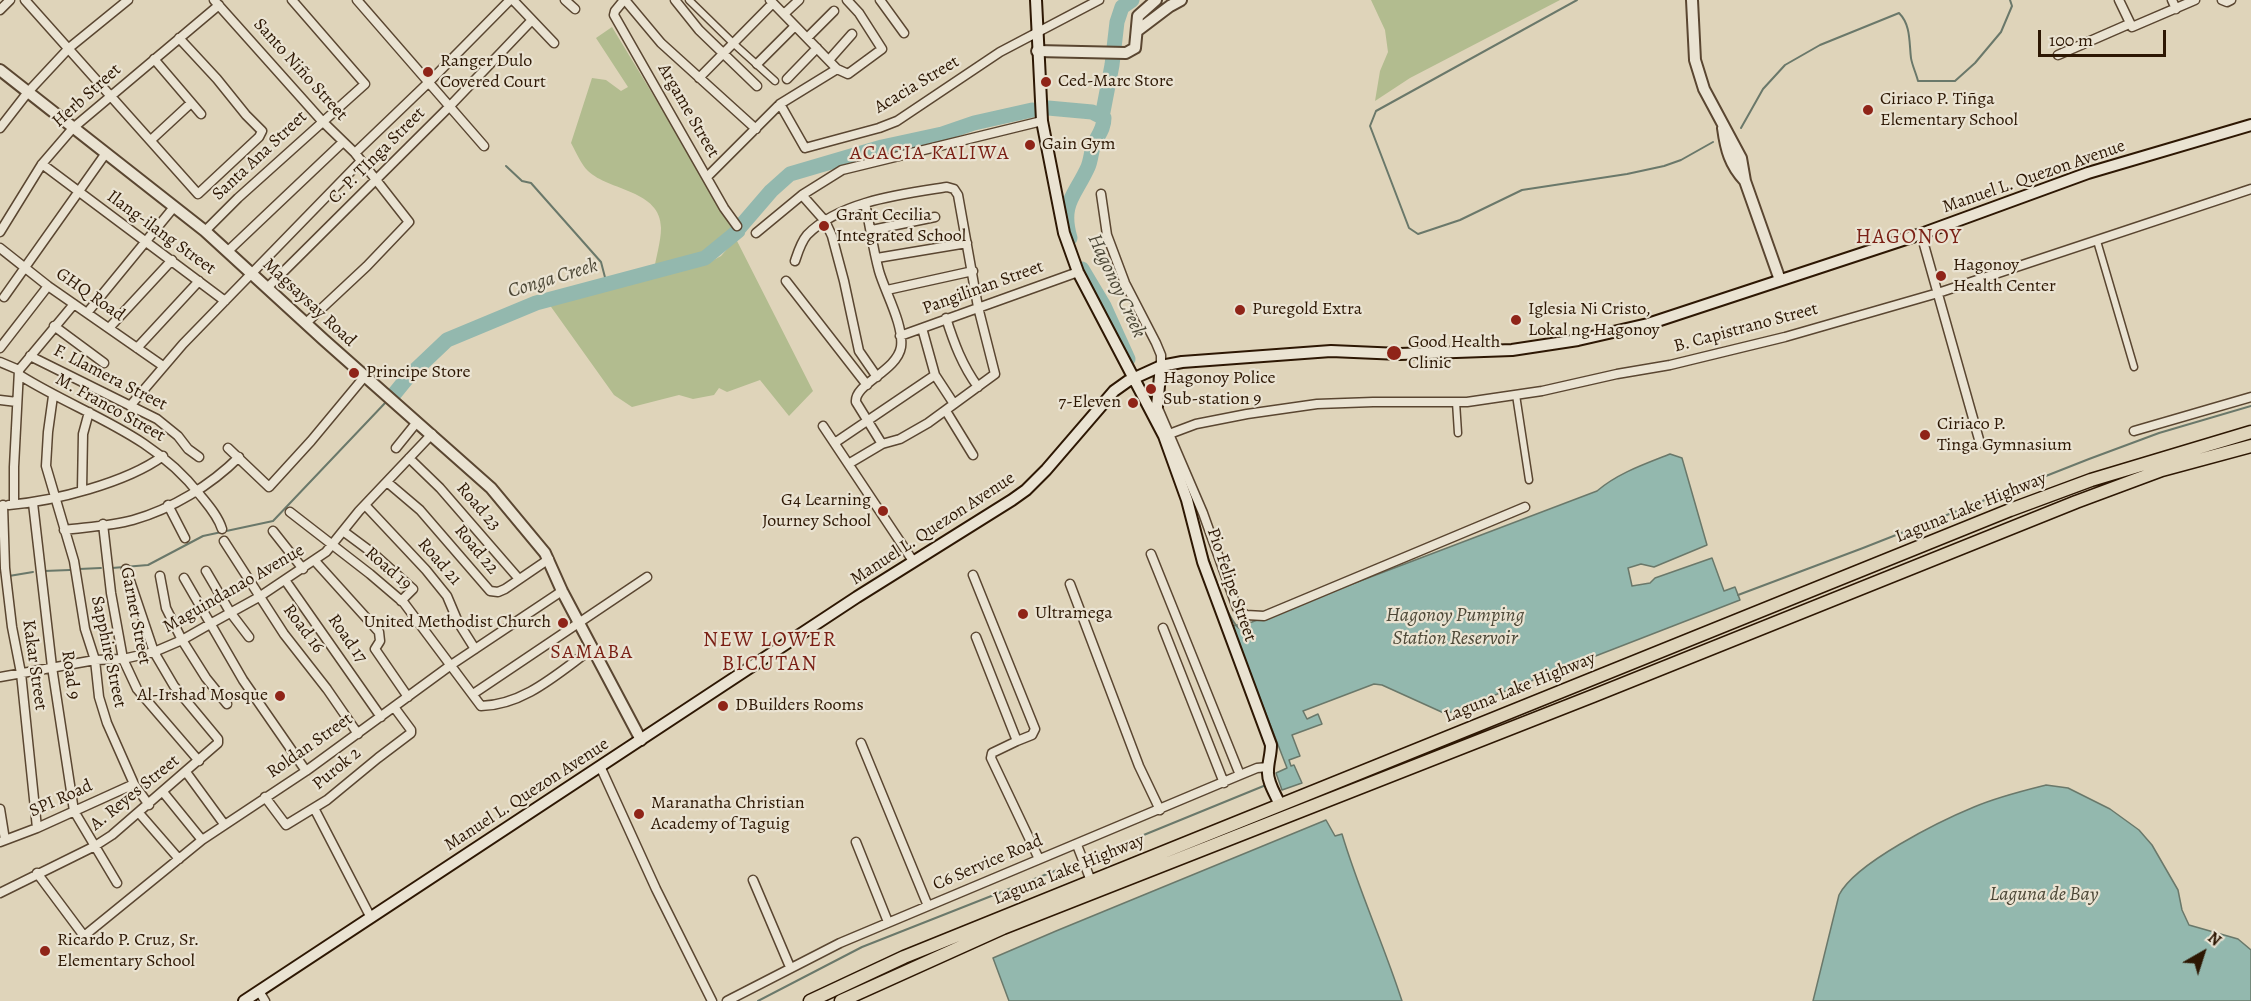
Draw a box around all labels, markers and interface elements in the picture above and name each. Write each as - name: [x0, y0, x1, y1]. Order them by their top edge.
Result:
- street label: Santo Niño Street: [248, 14, 352, 126]
- scale bar: [2041, 18, 2168, 56]
- text: 100 m: [2049, 28, 2093, 52]
- place label: Ranger Dulo Covered Court: [440, 51, 546, 94]
- street label: Acacia Street: [871, 51, 963, 119]
- street label: Herb Street: [48, 59, 126, 133]
- street label: Argame Street: [652, 60, 724, 162]
- marker: Ranger Dulo Covered Court: [421, 65, 435, 79]
- place label: Ced-Marc Store: [1058, 71, 1174, 93]
- marker: Ced-Marc Store: [1039, 75, 1053, 89]
- place label: Ciriaco P. Tiñga Elementary School: [1880, 89, 2018, 132]
- street label: C. P. TInga Street: [324, 103, 430, 209]
- marker: Ciriaco P. Tiñga Elementary School: [1861, 103, 1875, 117]
- street label: Santa Ana Street: [208, 107, 312, 205]
- place label: Gain Gym: [1042, 134, 1115, 156]
- street label: Manuel L. Quezon Avenue: [1940, 136, 2128, 218]
- marker: Gain Gym: [1023, 138, 1037, 152]
- district label: ACACIA KALIWA: [850, 142, 1010, 166]
- street label: Ilang-ilang Street: [102, 186, 220, 280]
- place label: Grant Cecilia Integrated School: [836, 205, 966, 248]
- marker: Grant Cecilia Integrated School: [817, 219, 831, 233]
- district label: HAGONOY: [1855, 225, 1963, 251]
- water label: Hagonoy Creek: [1082, 230, 1150, 342]
- street label: Magsaysay Road: [258, 254, 360, 352]
- water label: Conga Creek: [505, 254, 601, 304]
- place label: Hagonoy Health Center: [1953, 255, 2056, 298]
- street label: Pangilinan Street: [919, 256, 1047, 320]
- street label: GHQ Road: [51, 263, 129, 327]
- marker: Hagonoy Health Center: [1934, 269, 1948, 283]
- street label: B. Capistrano Street: [1672, 298, 1820, 358]
- place label: Puregold Extra: [1252, 299, 1362, 321]
- place label: Iglesia Ni Cristo, Lokal ng Hagonoy: [1528, 299, 1660, 342]
- marker: Puregold Extra: [1233, 303, 1247, 317]
- marker: Iglesia Ni Cristo, Lokal ng Hagonoy: [1509, 313, 1523, 327]
- place label: Good Health Clinic: [1408, 332, 1500, 374]
- street label: F. Llamera Street: [50, 340, 170, 416]
- marker: Good Health Clinic: [1385, 344, 1403, 362]
- place label: Principe Store: [366, 362, 471, 384]
- marker: Principe Store: [347, 366, 361, 380]
- place label: Hagonoy Police Sub-station 9: [1163, 368, 1276, 410]
- street label: M. Franco Street: [51, 369, 169, 447]
- marker: Hagonoy Police Sub-station 9: [1144, 382, 1158, 396]
- place label: 7-Eleven: [1058, 392, 1121, 414]
- marker: 7-Eleven: [1126, 396, 1140, 410]
- place label: Ciriaco P. Tinga Gymnasium: [1937, 414, 2072, 456]
- marker: Ciriaco P. Tinga Gymnasium: [1918, 428, 1932, 442]
- street label: Manuel L. Quezon Avenue: [847, 468, 1019, 590]
- street label: Laguna Lake Highway: [1892, 468, 2050, 548]
- street label: Road 23: [451, 478, 505, 536]
- place label: G4 Learning Journey School: [762, 490, 871, 532]
- marker: G4 Learning Journey School: [876, 504, 890, 518]
- street label: Road 22: [449, 521, 503, 579]
- street label: Pio Felipe Street: [1201, 525, 1261, 645]
- street label: Road 21: [413, 534, 465, 590]
- street label: Maguindanao Avenue: [159, 540, 309, 638]
- street label: Road 19: [360, 543, 416, 595]
- street label: Garnet Street: [115, 565, 155, 667]
- street label: Sapphire Street: [86, 594, 130, 710]
- street label: Road 16: [278, 600, 328, 658]
- place label: Ultramega: [1035, 603, 1113, 625]
- water label: Hagonoy Pumping Station Reservoir: [1386, 604, 1524, 651]
- marker: Ultramega: [1016, 607, 1030, 621]
- street label: Road 17: [322, 610, 372, 668]
- place label: United Methodist Church: [363, 612, 551, 634]
- marker: United Methodist Church: [556, 616, 570, 630]
- street label: Kakar Street: [17, 618, 51, 712]
- district label: NEW LOWER BICUTAN: [703, 628, 837, 678]
- district label: SAMABA: [550, 641, 634, 665]
- street label: Laguna Lake Highway: [1441, 648, 1599, 728]
- street label: Road 9: [56, 649, 84, 701]
- place label: Al-Irshad Mosque: [137, 685, 268, 707]
- marker: Al-Irshad Mosque: [273, 689, 287, 703]
- place label: DBuilders Rooms: [735, 695, 864, 717]
- marker: DBuilders Rooms: [716, 699, 730, 713]
- street label: Roldan Street: [263, 709, 357, 783]
- street label: Manuel L. Quezon Avenue: [441, 734, 613, 856]
- street label: Purok 2: [308, 743, 366, 795]
- street label: A. Reyes Street: [86, 750, 184, 836]
- street label: SPI Road: [26, 776, 96, 822]
- place label: Maranatha Christian Academy of Taguig: [651, 793, 805, 836]
- marker: Maranatha Christian Academy of Taguig: [632, 807, 646, 821]
- street label: C6 Service Road: [930, 830, 1046, 896]
- street label: Laguna Lake Highway: [990, 830, 1148, 910]
- water label: Laguna de Bay: [1989, 883, 2099, 907]
- north arrow: [2173, 923, 2233, 983]
- text: N: [2203, 927, 2226, 951]
- place label: Ricardo P. Cruz, Sr. Elementary School: [57, 930, 199, 972]
- marker: Ricardo P. Cruz, Sr. Elementary School: [38, 944, 52, 958]

